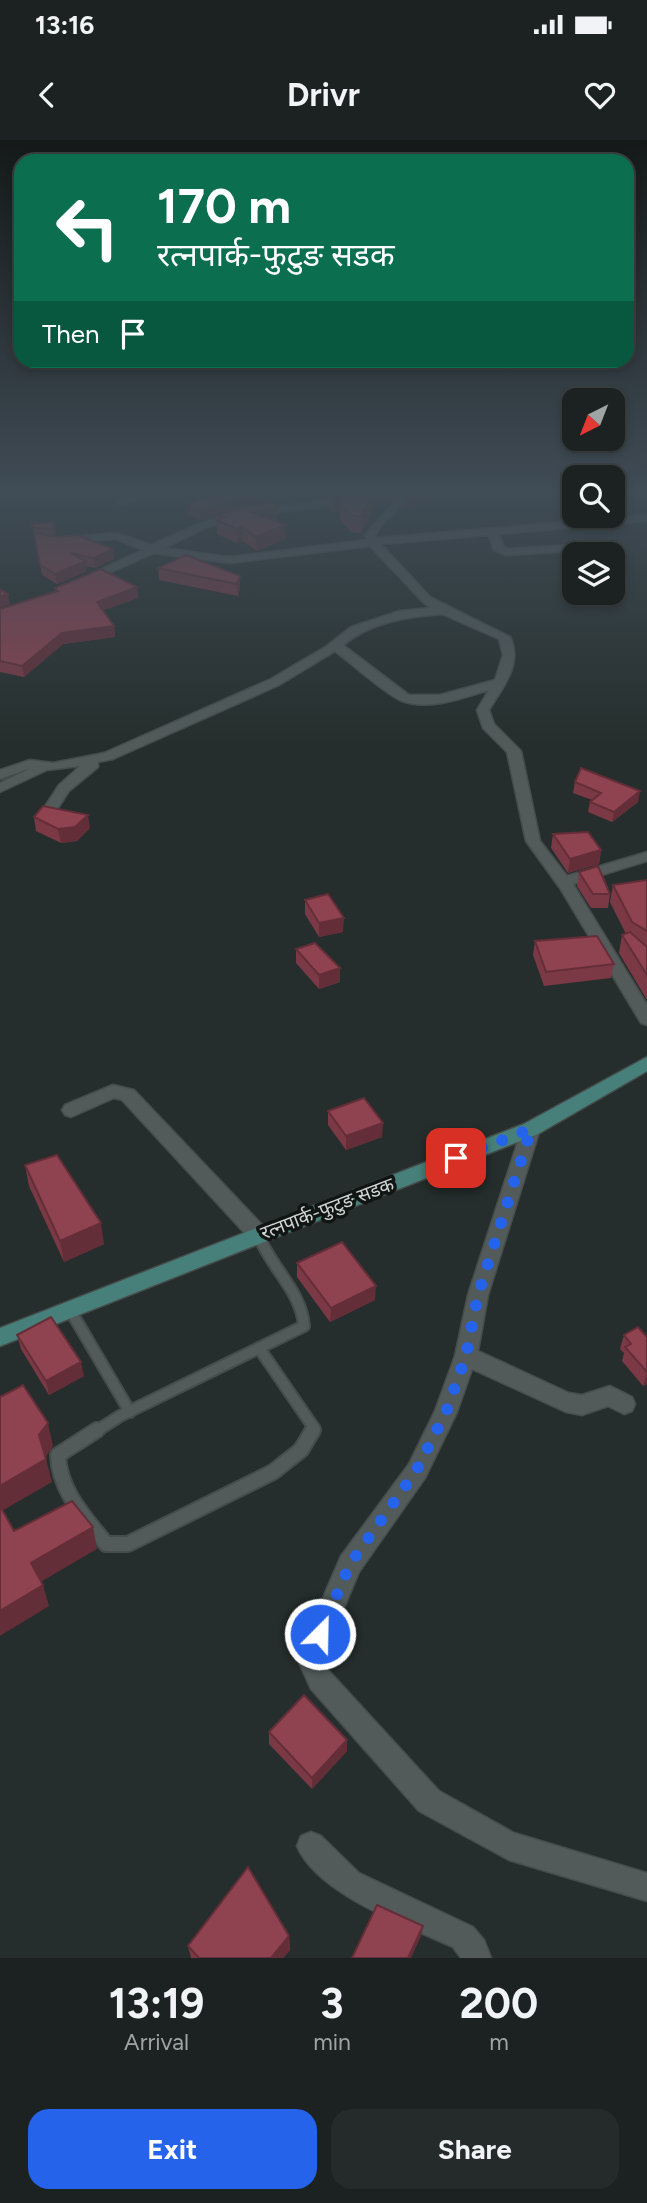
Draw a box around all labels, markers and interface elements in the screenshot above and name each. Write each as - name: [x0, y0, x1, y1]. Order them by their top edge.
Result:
- text: 13:16: [35, 9, 94, 41]
- icon: back: [28, 76, 66, 114]
- text: Drivr: [287, 76, 360, 114]
- icon: heart: [581, 76, 619, 114]
- text: 170 m: [157, 176, 291, 235]
- icon: left: [42, 182, 133, 273]
- text: रत्नपार्क-फुटुङ सडक: [157, 236, 394, 274]
- icon: arrive: [114, 315, 152, 353]
- text: Then: [42, 318, 100, 350]
- north arrow: [562, 388, 625, 452]
- map controls: [562, 388, 625, 605]
- button: search: [562, 465, 625, 528]
- button: layers: [562, 542, 625, 605]
- pin: [426, 1128, 486, 1188]
- icon: arrive: [437, 1139, 475, 1177]
- street label: रत्नपार्क-फुटुङ सडक: [257, 1172, 398, 1245]
- position arrow: [283, 1597, 357, 1671]
- text: 13:19: [109, 1978, 204, 2029]
- text: 3: [320, 1978, 344, 2029]
- text: 200: [460, 1978, 538, 2029]
- text: Arrival: [124, 2028, 189, 2056]
- text: min: [313, 2028, 351, 2056]
- text: m: [489, 2028, 509, 2056]
- button: Exit: [28, 2109, 317, 2189]
- button: Share: [331, 2109, 619, 2189]

